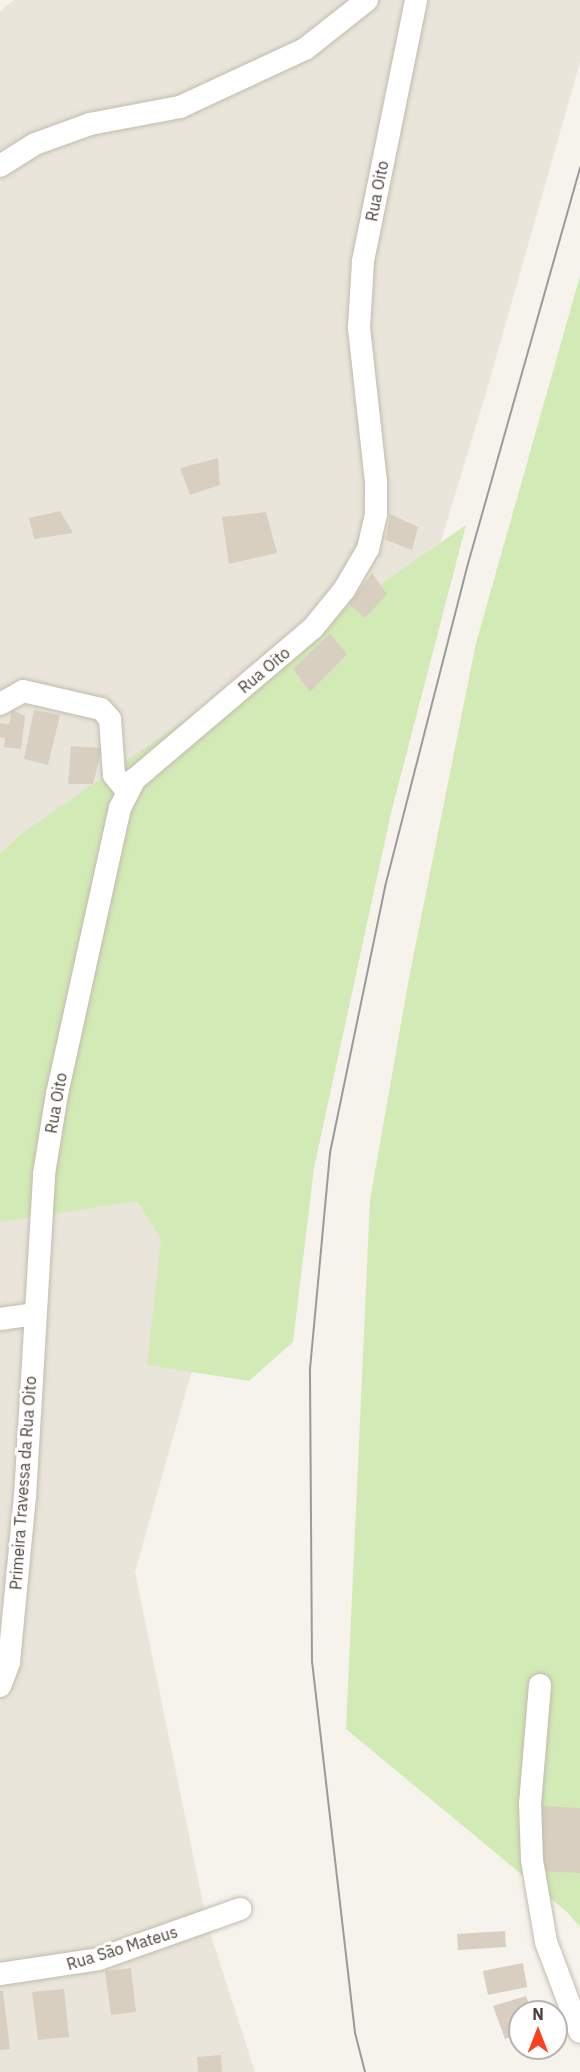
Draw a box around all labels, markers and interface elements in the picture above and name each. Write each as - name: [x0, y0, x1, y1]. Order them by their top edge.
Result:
- street label: Rua Oito: [362, 159, 392, 223]
- street label: Rua Oito: [234, 643, 294, 697]
- street label: Rua Oito: [41, 1071, 71, 1135]
- street label: Primeira Travessa da Rua Oito: [6, 1375, 40, 1591]
- street label: Rua São Mateus: [64, 1922, 180, 1974]
- north arrow: [508, 2000, 568, 2060]
- text: N: [532, 2004, 544, 2024]

